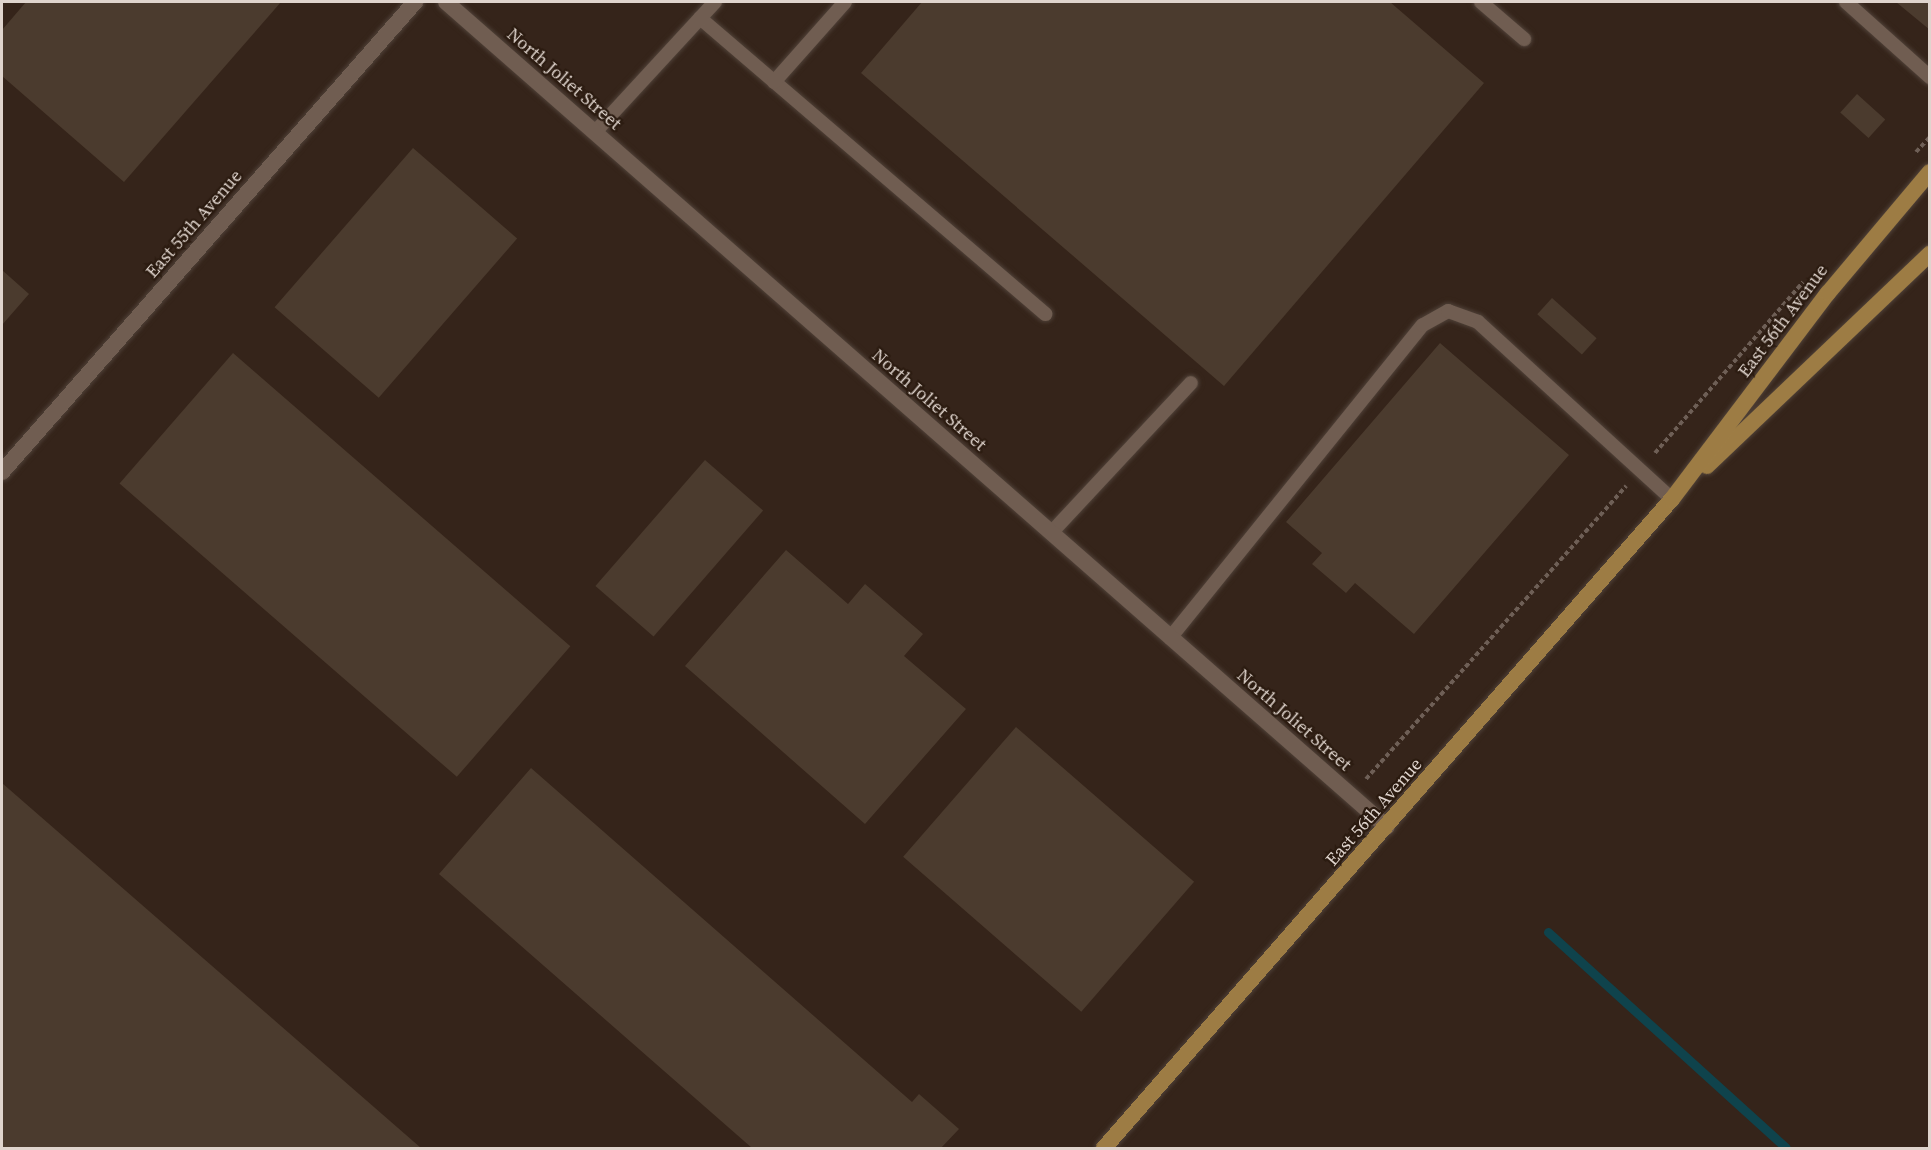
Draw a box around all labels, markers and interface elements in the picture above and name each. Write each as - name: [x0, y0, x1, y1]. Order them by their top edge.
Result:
- street label: North Joliet Street: [502, 24, 626, 134]
- street label: East 55th Avenue: [141, 166, 247, 282]
- street label: East 56th Avenue: [1734, 260, 1832, 382]
- street label: North Joliet Street: [867, 345, 991, 455]
- street label: North Joliet Street: [1232, 665, 1356, 775]
- street label: East 56th Avenue: [1321, 754, 1427, 870]

